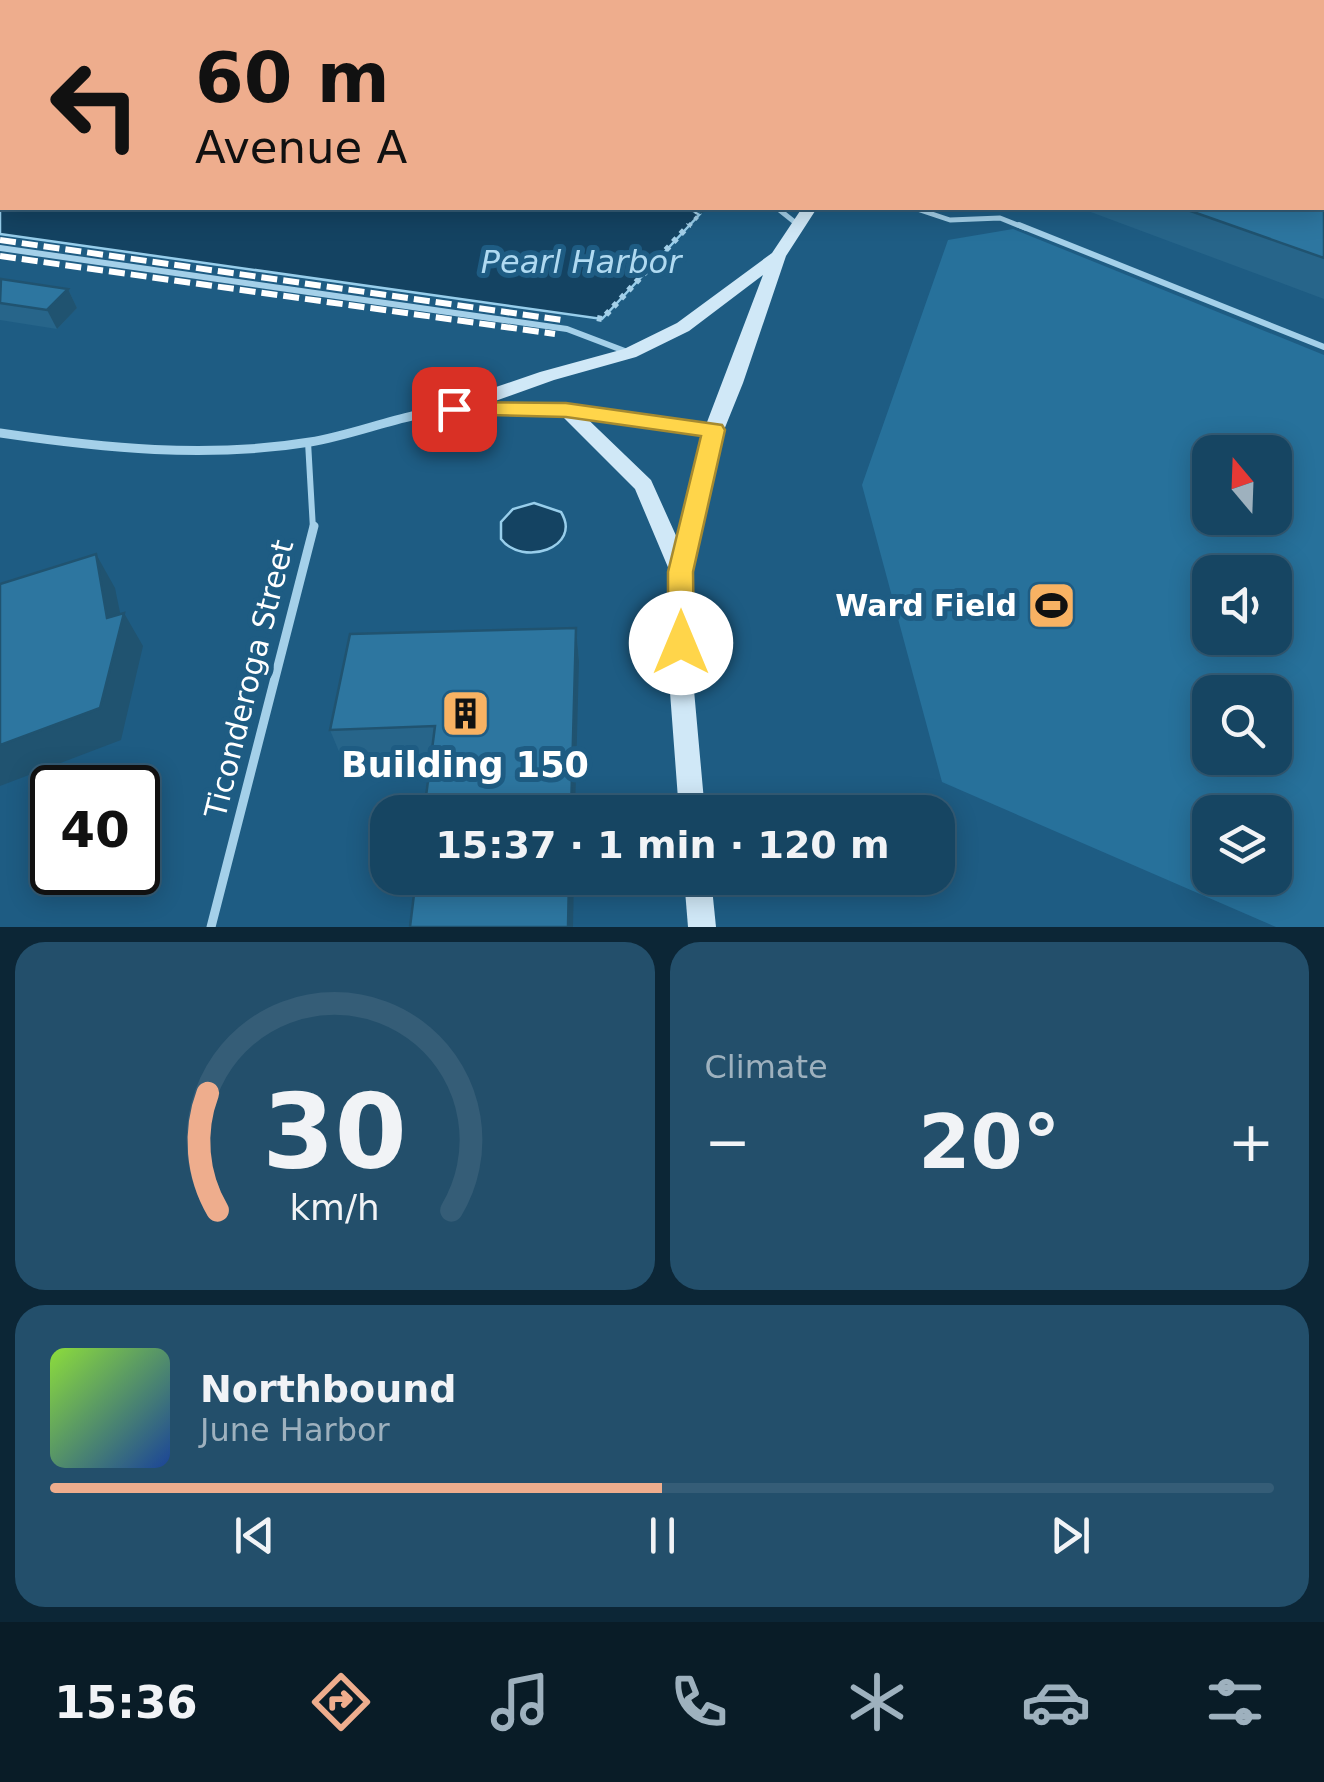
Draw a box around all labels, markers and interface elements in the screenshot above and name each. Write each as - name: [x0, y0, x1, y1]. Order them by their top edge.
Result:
- text: 60 m: [195, 37, 390, 119]
- icon: left: [30, 40, 160, 170]
- text: Avenue A: [195, 121, 407, 174]
- water label: Pearl Harbor: [481, 243, 683, 281]
- pin: [412, 367, 497, 452]
- icon: arrive: [427, 382, 482, 437]
- north arrow: [1192, 435, 1292, 535]
- map controls: [1192, 435, 1292, 895]
- street label: Ticonderoga Street: [197, 536, 301, 823]
- button: sound: [1192, 555, 1292, 655]
- sports icon: Ward Field: [1026, 579, 1078, 631]
- place label: Ward Field: [835, 588, 1017, 623]
- position arrow: [629, 591, 733, 695]
- button: search: [1192, 675, 1292, 775]
- building icon: Building 150: [439, 687, 491, 739]
- place label: Building 150: [341, 745, 589, 785]
- speed limit sign: 40: [30, 765, 160, 895]
- button: layers: [1192, 795, 1292, 895]
- text: 15:37 · 1 min · 120 m: [435, 823, 890, 867]
- text: Climate: [705, 1048, 828, 1086]
- text: 30: [262, 1071, 407, 1193]
- text: 20°: [918, 1098, 1060, 1186]
- text: −: [705, 1110, 751, 1174]
- text: +: [1228, 1110, 1274, 1174]
- text: km/h: [290, 1187, 380, 1228]
- text: Northbound: [200, 1367, 456, 1411]
- text: June Harbor: [200, 1411, 390, 1449]
- icon: previous: [227, 1508, 282, 1563]
- icon: pause: [635, 1508, 690, 1563]
- icon: next: [1043, 1508, 1098, 1563]
- icon: directions: [306, 1667, 376, 1737]
- icon: music: [485, 1667, 555, 1737]
- icon: phone: [664, 1667, 734, 1737]
- icon: climate: [842, 1667, 912, 1737]
- icon: car: [1021, 1667, 1091, 1737]
- icon: filters: [1200, 1667, 1270, 1737]
- text: 15:36: [54, 1676, 198, 1729]

